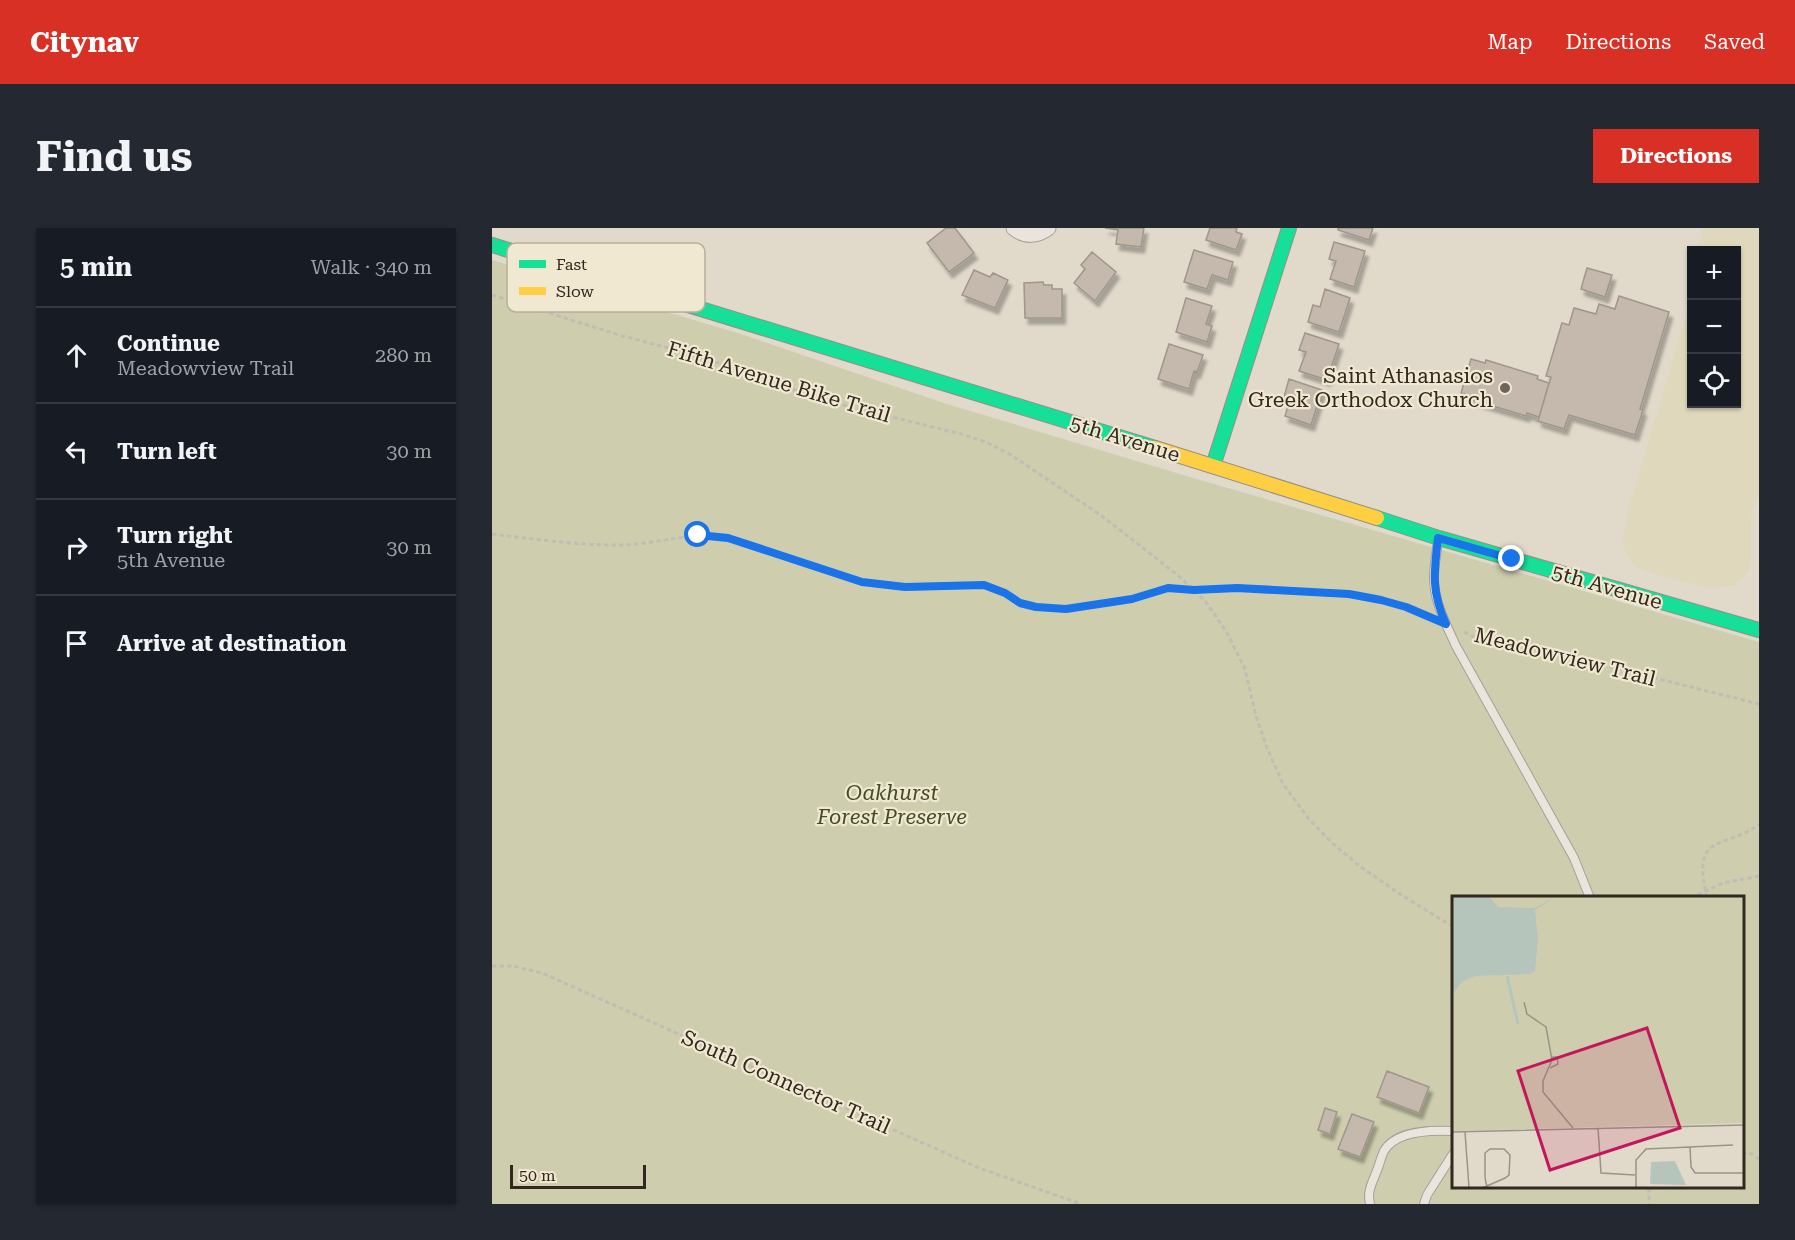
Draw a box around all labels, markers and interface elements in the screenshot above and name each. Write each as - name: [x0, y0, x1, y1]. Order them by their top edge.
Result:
- text: Citynav: [30, 26, 139, 59]
- text: Map: [1488, 30, 1532, 54]
- text: Directions: [1565, 30, 1671, 54]
- text: Saved: [1704, 30, 1765, 54]
- button: Directions: [1593, 129, 1759, 183]
- text: Find us: [36, 132, 193, 181]
- legend: [507, 243, 705, 312]
- map controls: [1687, 246, 1741, 408]
- button: +: [1687, 246, 1741, 300]
- text: 5 min: [60, 252, 132, 282]
- text: Walk · 340 m: [311, 255, 432, 279]
- text: Fast: [556, 255, 587, 274]
- text: Slow: [556, 282, 594, 301]
- button: −: [1687, 300, 1741, 354]
- text: Continue: [117, 331, 220, 356]
- street label: Fifth Avenue Bike Trail: [664, 337, 894, 428]
- icon: ahead: [60, 339, 93, 372]
- text: 280 m: [375, 343, 432, 367]
- button: locate: [1687, 354, 1741, 408]
- text: Meadowview Trail: [117, 356, 294, 380]
- place label: Saint Athanasios Greek Orthodox Church: [1248, 364, 1493, 412]
- marker: Saint Athanasios Greek Orthodox Church: [1498, 381, 1512, 395]
- street label: 5th Avenue: [1067, 411, 1183, 467]
- icon: left: [60, 435, 93, 468]
- text: Turn left: [117, 439, 217, 464]
- text: 30 m: [386, 439, 432, 463]
- route start: [684, 521, 710, 547]
- text: Turn right: [117, 523, 232, 548]
- icon: right: [60, 531, 93, 564]
- text: 30 m: [386, 535, 432, 559]
- route end: [1498, 545, 1524, 571]
- text: 5th Avenue: [117, 548, 225, 572]
- street label: 5th Avenue: [1549, 560, 1665, 614]
- street label: Meadowview Trail: [1472, 623, 1659, 691]
- icon: arrive: [60, 627, 93, 660]
- text: Arrive at destination: [117, 631, 346, 656]
- park label: Oakhurst Forest Preserve: [816, 781, 967, 829]
- inset map: [1452, 896, 1744, 1189]
- street label: South Connector Trail: [678, 1025, 895, 1139]
- scale bar: [510, 1162, 646, 1190]
- text: 50 m: [519, 1166, 556, 1185]

